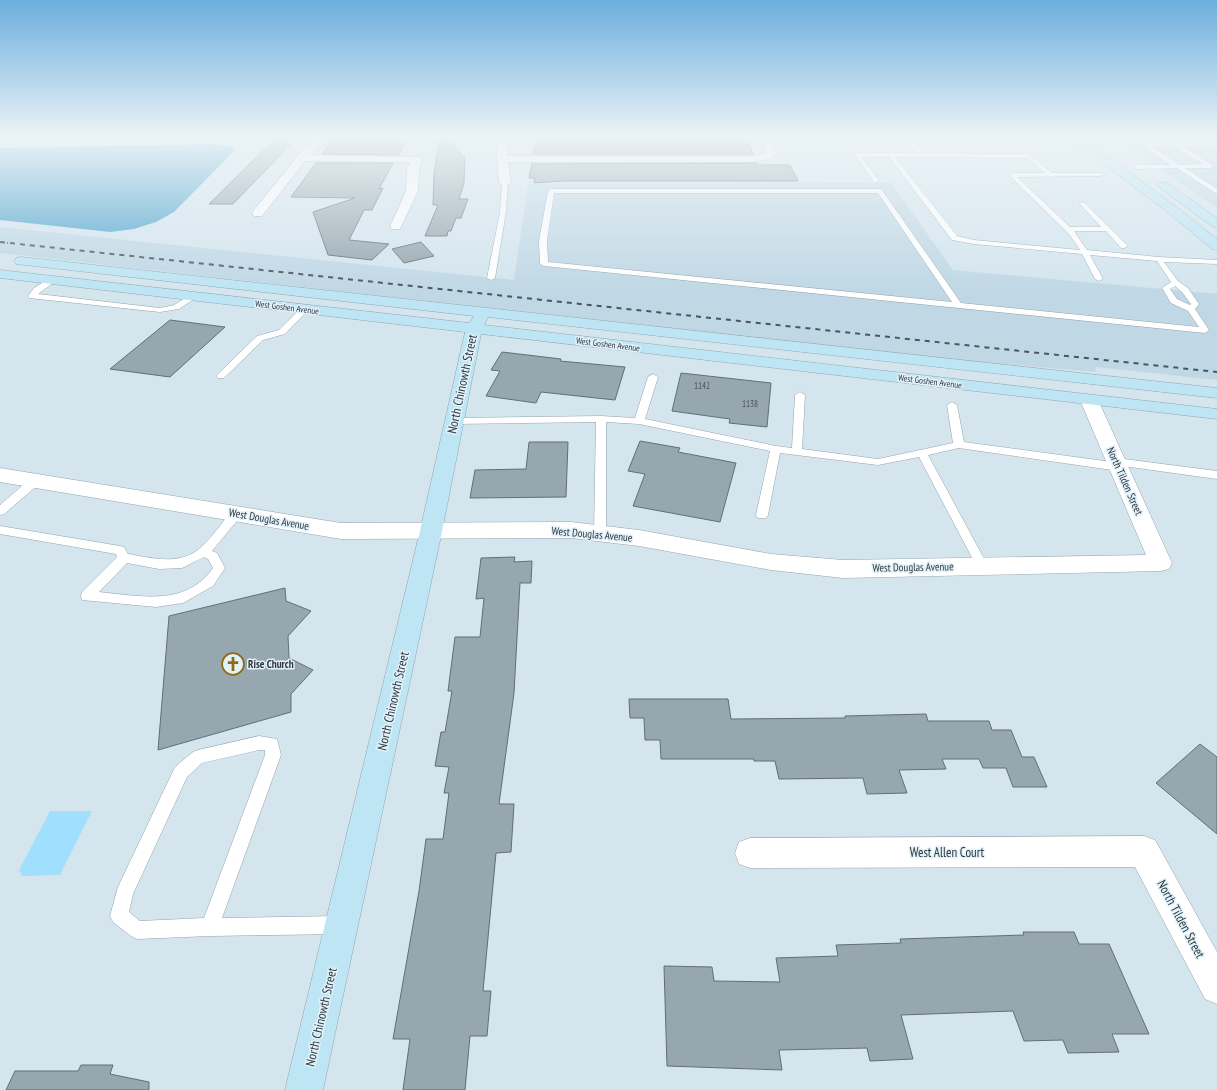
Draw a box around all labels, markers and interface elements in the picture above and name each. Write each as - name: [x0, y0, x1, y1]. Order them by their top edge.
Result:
- street label: West Goshen Avenue: [254, 298, 320, 316]
- street label: North Chinowth Street: [443, 332, 481, 435]
- street label: West Goshen Avenue: [575, 335, 641, 353]
- street label: West Goshen Avenue: [897, 372, 963, 390]
- house number: 1142: [694, 380, 710, 391]
- house number: 1138: [742, 398, 758, 409]
- street label: North Tilden Street: [1104, 445, 1146, 517]
- street label: West Douglas Avenue: [228, 505, 311, 533]
- street label: West Douglas Avenue: [551, 523, 634, 545]
- street label: West Douglas Avenue: [872, 559, 954, 575]
- street label: North Chinowth Street: [373, 650, 413, 752]
- church icon: Rise Church: [220, 651, 246, 677]
- place label: Rise Church: [248, 657, 294, 671]
- street label: West Allen Court: [910, 844, 985, 861]
- street label: North Tilden Street: [1153, 877, 1209, 961]
- street label: North Chinowth Street: [301, 966, 341, 1068]

